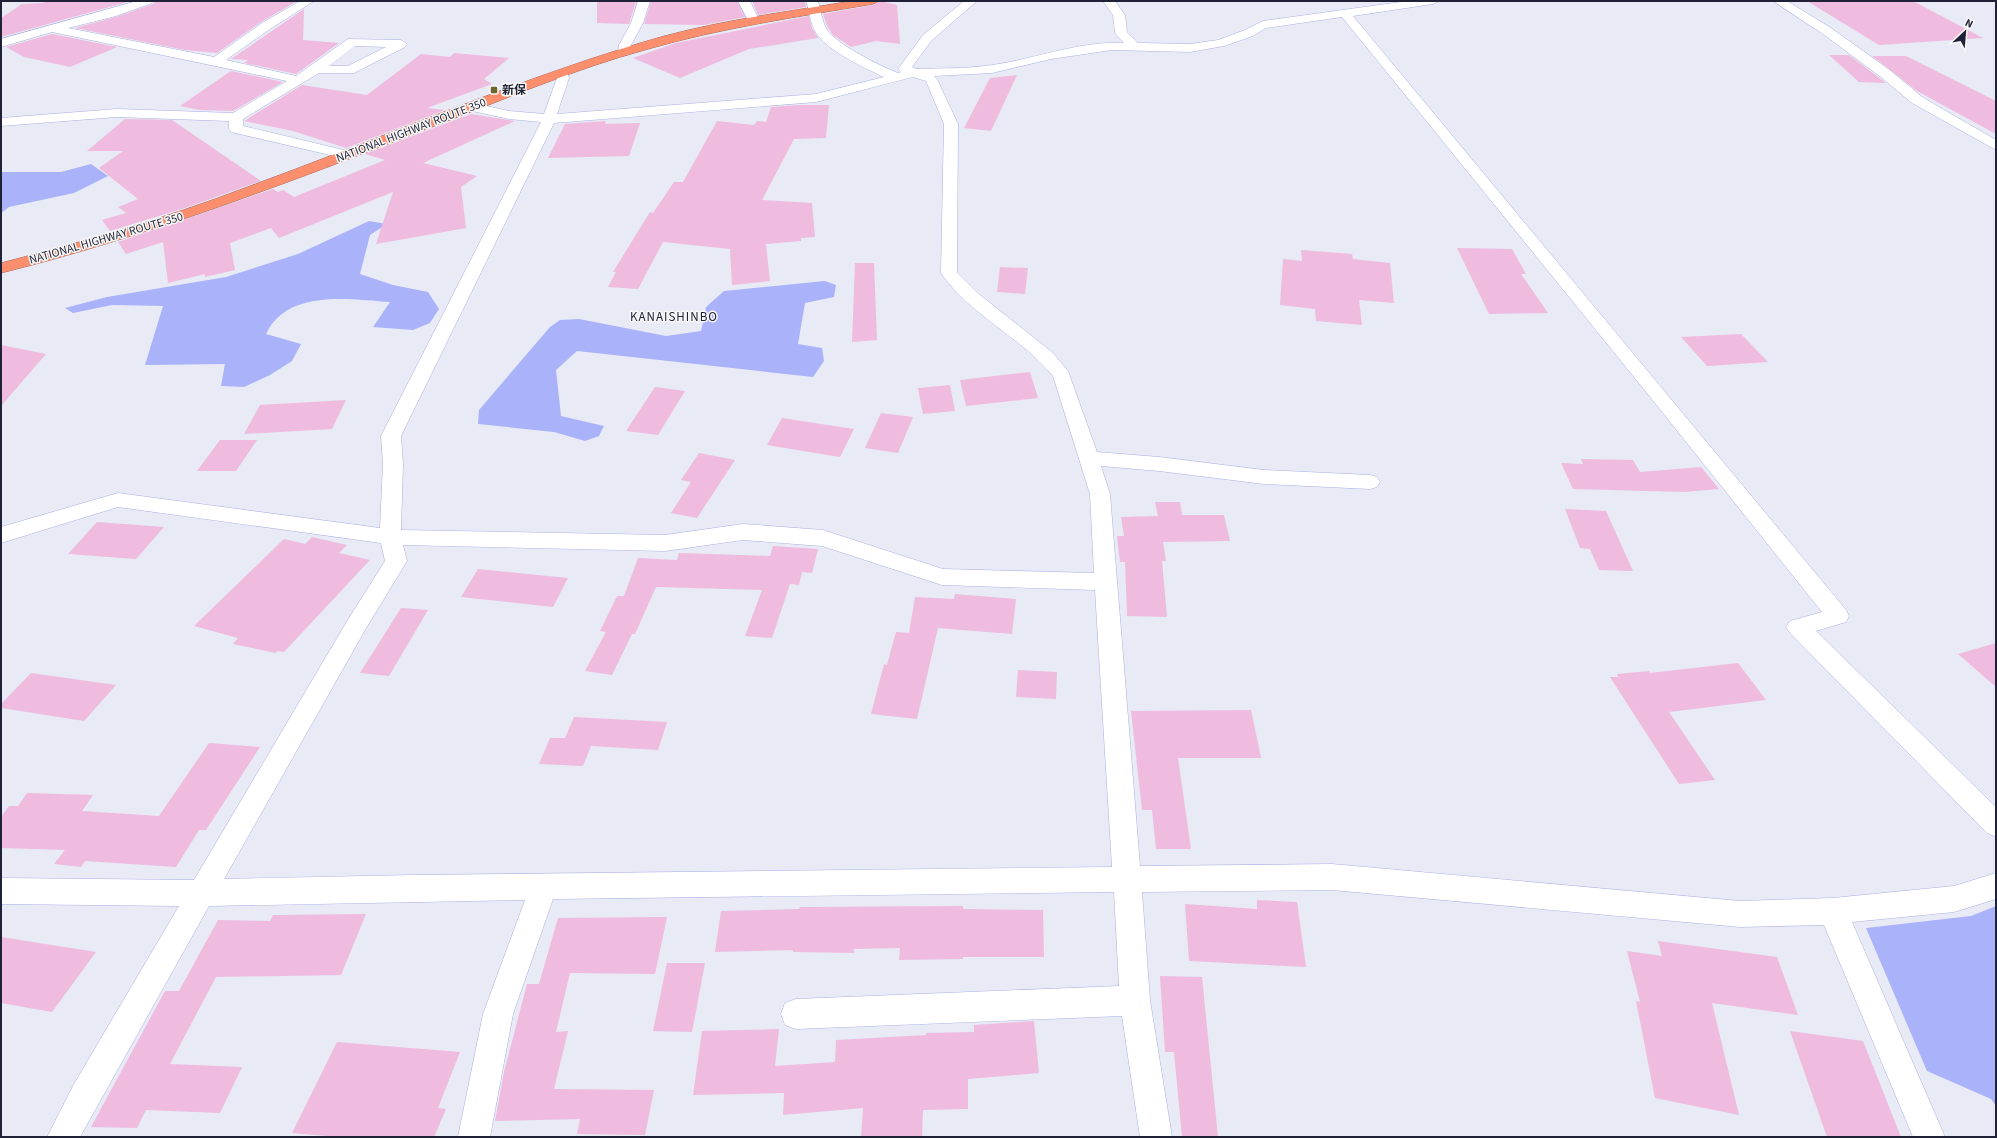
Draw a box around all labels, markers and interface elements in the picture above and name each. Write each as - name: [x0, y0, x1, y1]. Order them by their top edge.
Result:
- north arrow: [1945, 12, 1985, 52]
- text: N: [1963, 15, 1976, 32]
- place label: 新保: [502, 82, 526, 99]
- marker: 新保: [489, 85, 499, 95]
- street label: NATIONAL HIGHWAY ROUTE 350: [334, 94, 489, 167]
- street label: NATIONAL HIGHWAY ROUTE 350: [27, 208, 185, 269]
- district label: KANAISHINBO: [630, 308, 718, 326]

